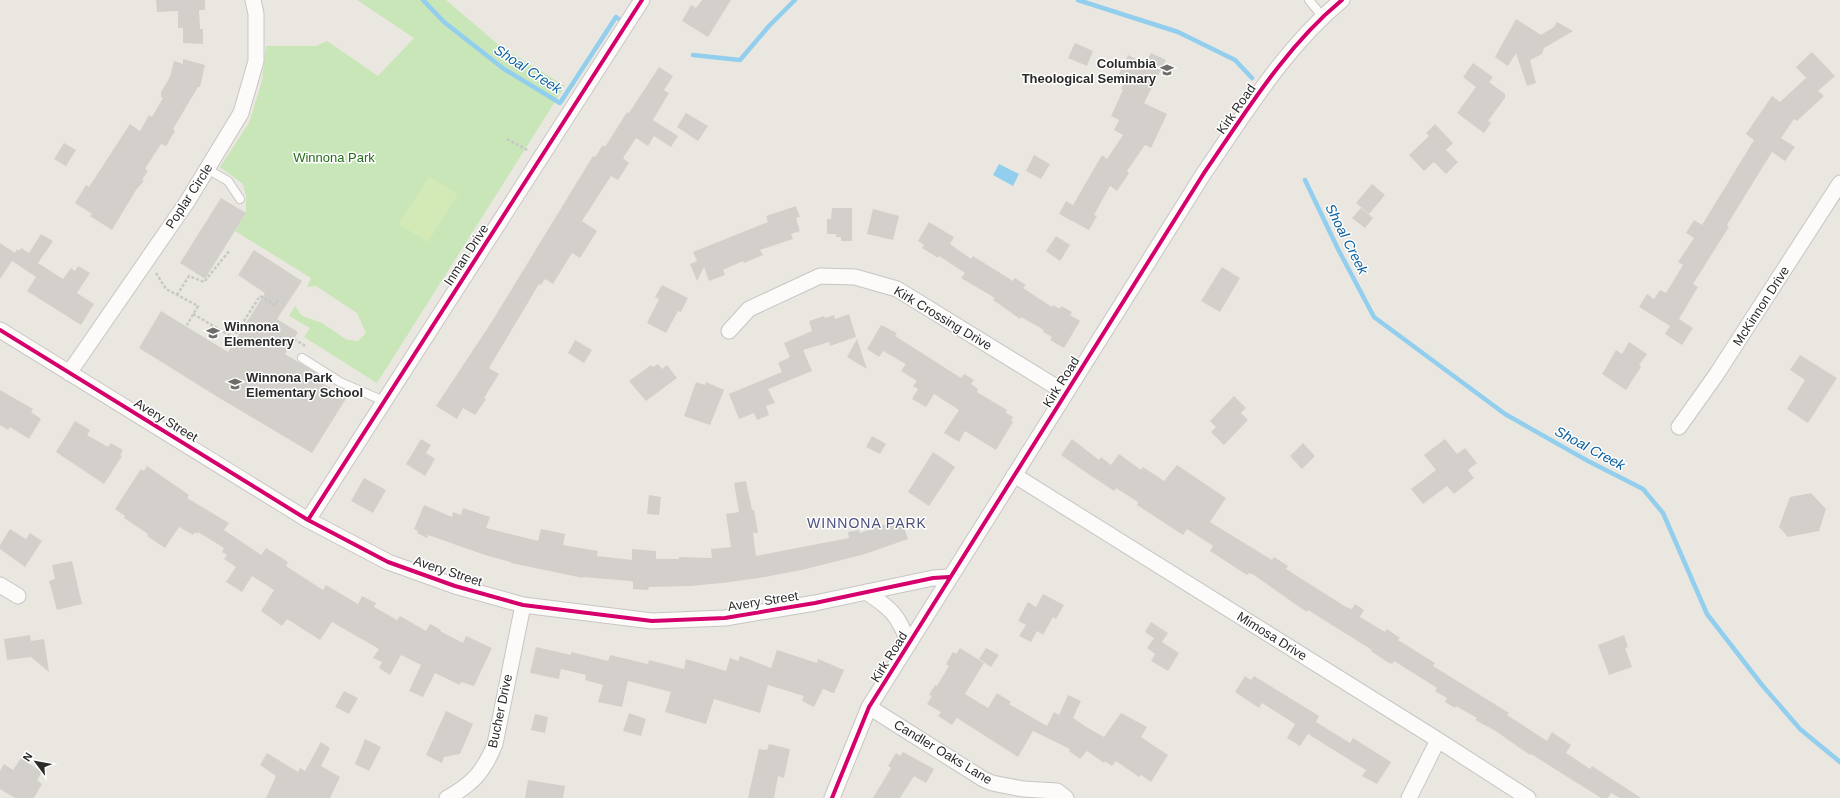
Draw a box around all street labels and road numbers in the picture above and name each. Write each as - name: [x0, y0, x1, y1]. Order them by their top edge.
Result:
- street label: Kirk Road: [1213, 81, 1259, 137]
- street label: Poplar Circle: [162, 161, 216, 231]
- street label: Inman Drive: [441, 222, 491, 288]
- street label: McKinnon Drive: [1730, 263, 1792, 349]
- street label: Kirk Crossing Drive: [891, 283, 995, 353]
- street label: Kirk Road: [1040, 354, 1082, 410]
- street label: Avery Street: [132, 395, 201, 445]
- street label: Avery Street: [412, 553, 485, 589]
- street label: Avery Street: [727, 588, 800, 614]
- street label: Mimosa Drive: [1234, 609, 1310, 663]
- street label: Kirk Road: [868, 629, 910, 685]
- street label: Bucher Drive: [485, 673, 515, 749]
- street label: Candler Oaks Lane: [891, 717, 995, 787]

